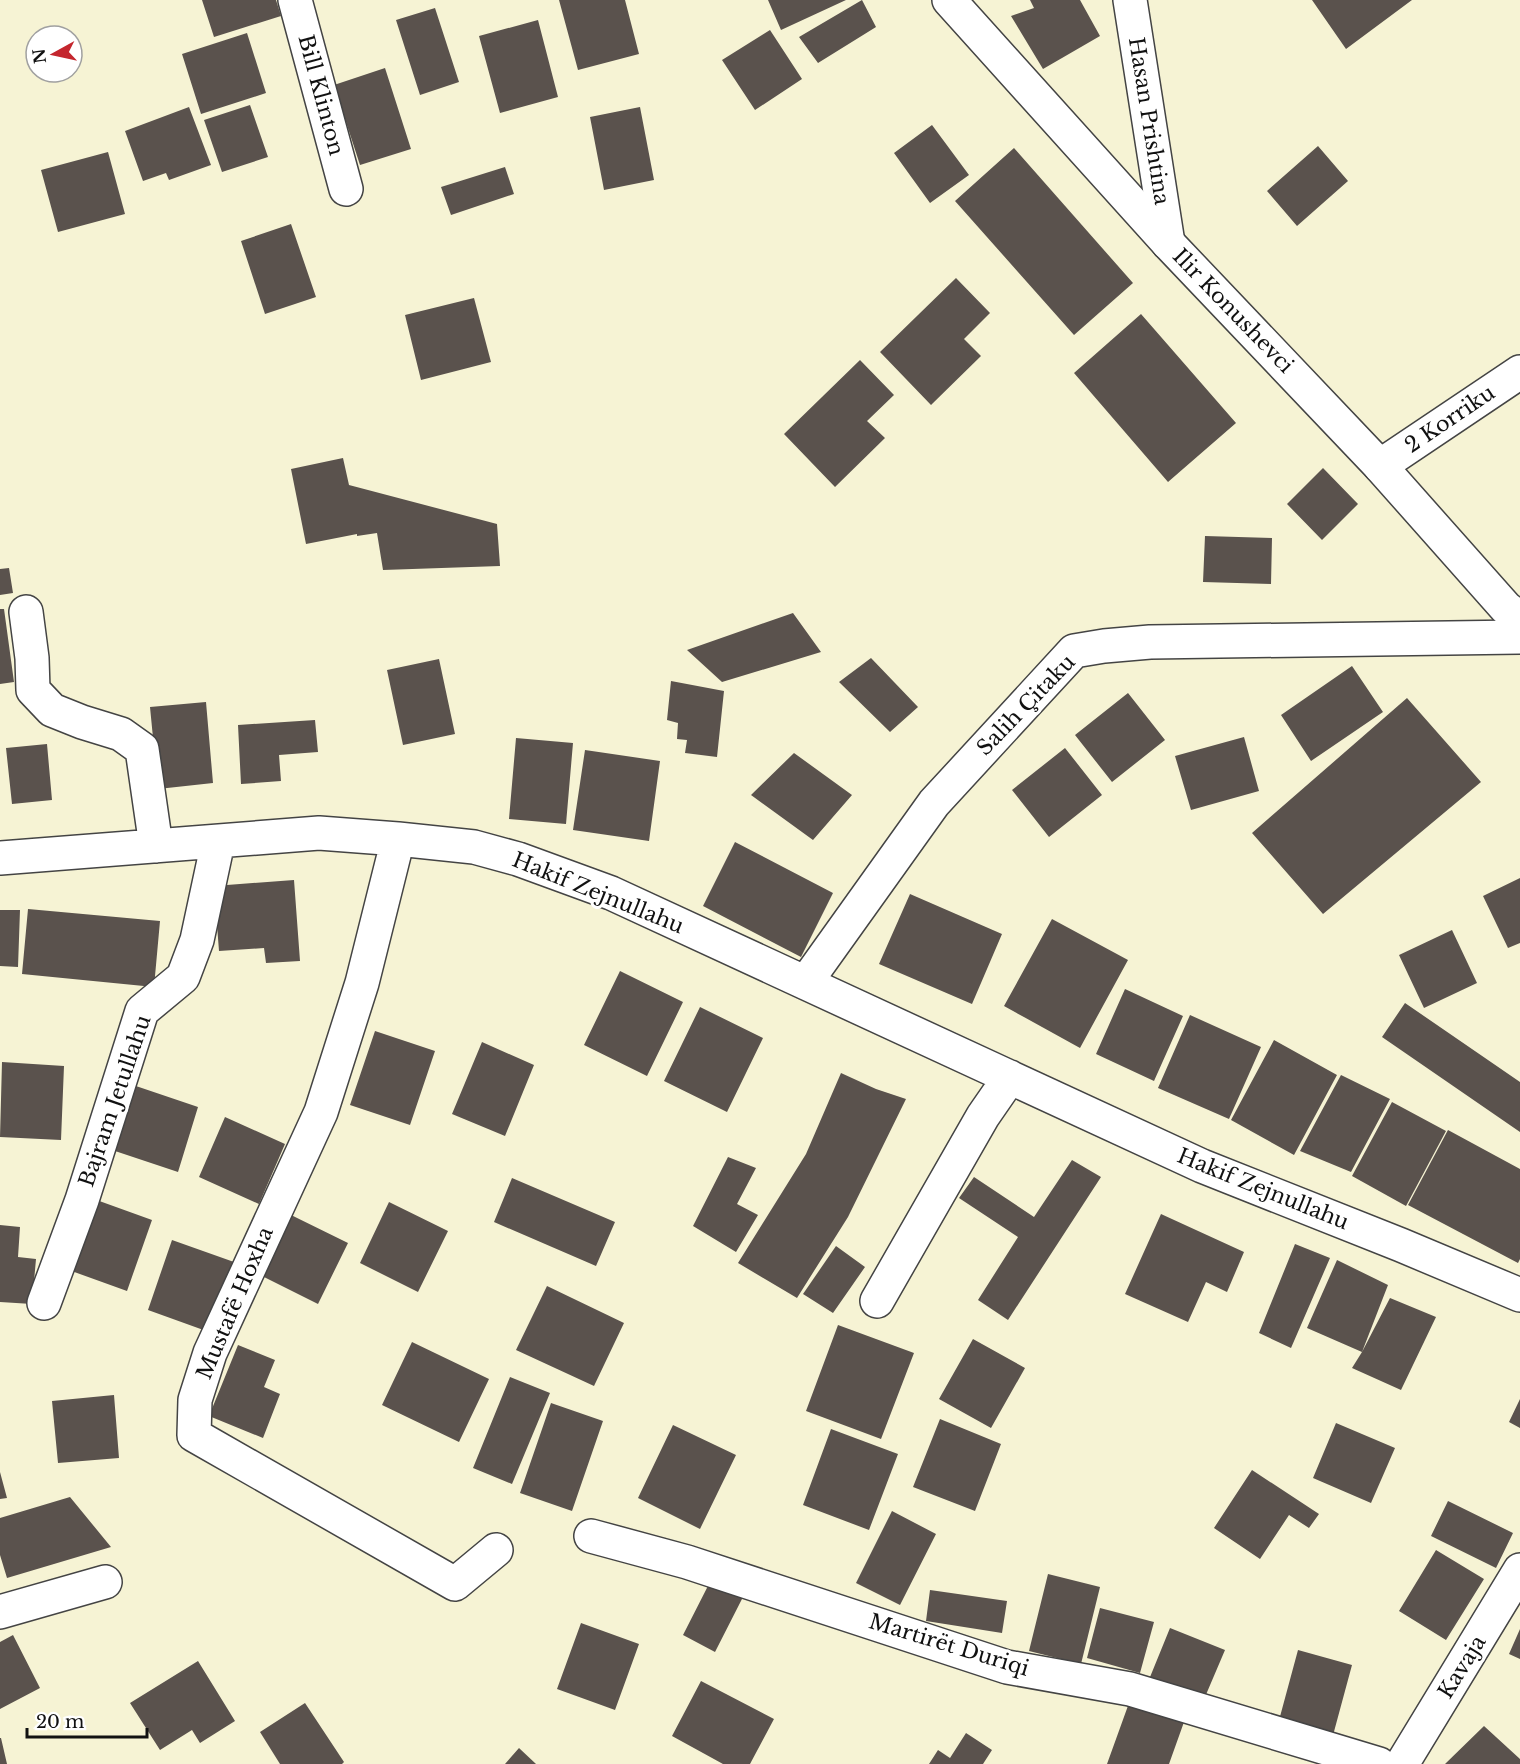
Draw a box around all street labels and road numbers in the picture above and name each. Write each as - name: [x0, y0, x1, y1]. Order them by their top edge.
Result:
- street label: Bill Klinton: [292, 32, 350, 158]
- street label: Hasan Prishtina: [1123, 35, 1175, 207]
- street label: Ilir Konushevci: [1167, 243, 1299, 379]
- street label: 2 Korriku: [1400, 380, 1500, 458]
- street label: Salih Çitaku: [971, 649, 1081, 761]
- street label: Hakif Zejnullahu: [508, 847, 688, 939]
- street label: Bajram Jetullahu: [73, 1012, 157, 1190]
- street label: Hakif Zejnullahu: [1173, 1143, 1353, 1235]
- street label: Mustafë Hoxha: [191, 1223, 279, 1383]
- street label: Martirët Duriqi: [866, 1608, 1032, 1682]
- street label: Kavaja: [1432, 1630, 1492, 1703]

